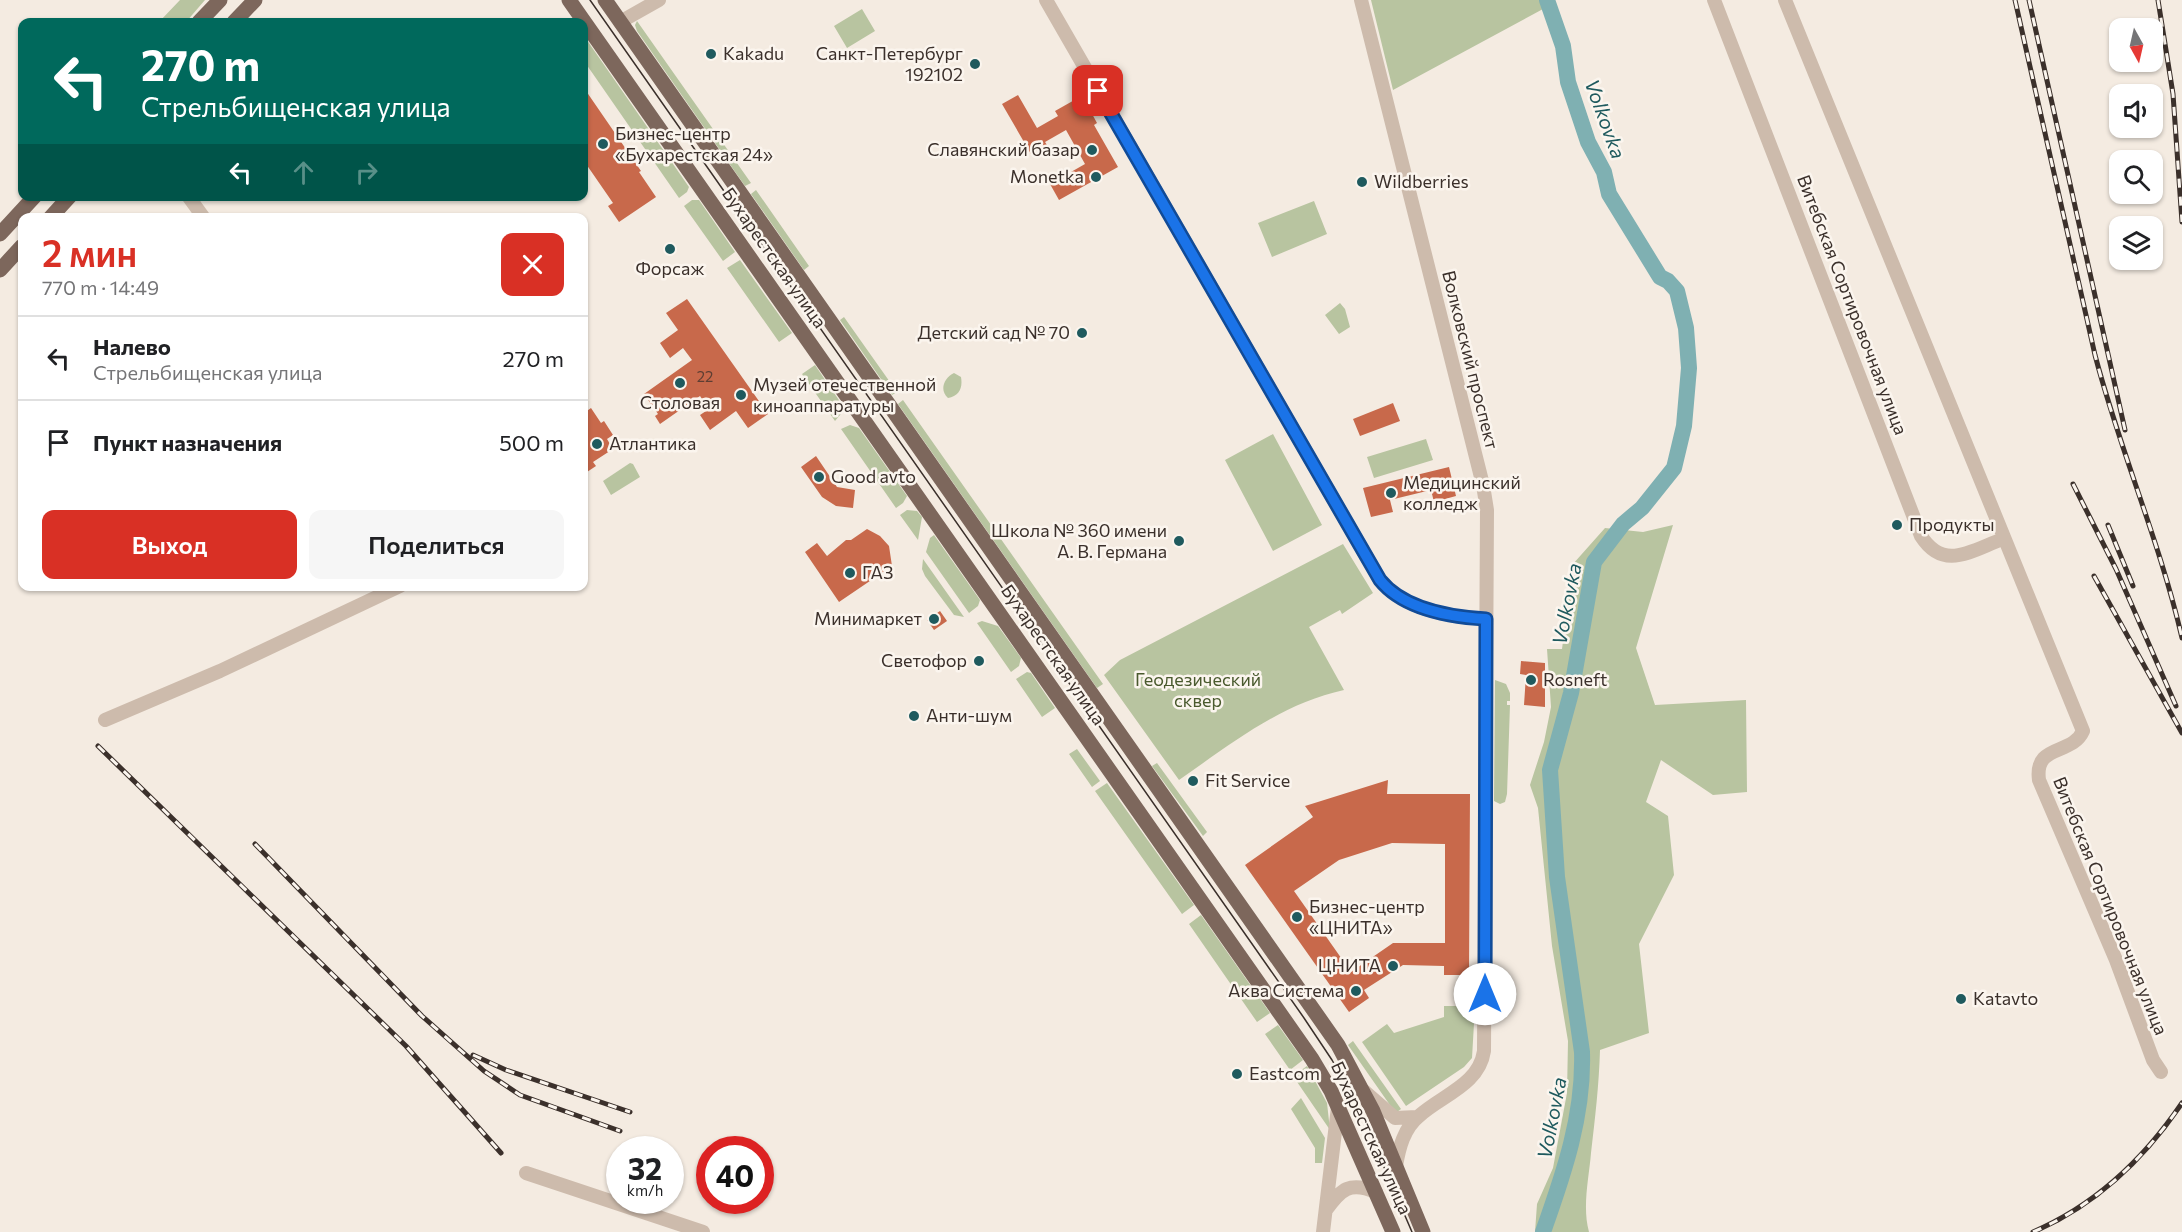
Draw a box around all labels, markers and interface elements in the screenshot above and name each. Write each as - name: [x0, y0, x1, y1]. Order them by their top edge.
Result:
- north arrow: [2109, 18, 2163, 72]
- map controls: [2109, 18, 2163, 270]
- text: 270 m: [141, 38, 260, 90]
- icon: left: [42, 42, 120, 120]
- place label: Kakadu: [723, 42, 784, 64]
- place label: Санкт-Петербург 192102: [816, 42, 963, 85]
- marker: Kakadu: [704, 47, 718, 61]
- marker: Санкт-Петербург 192102: [968, 57, 982, 71]
- pin: [1072, 65, 1123, 116]
- icon: arrive: [1081, 74, 1114, 107]
- water label: Volkovka: [1581, 76, 1631, 162]
- button: sound: [2109, 84, 2163, 138]
- text: Стрельбищенская улица: [141, 90, 451, 123]
- place label: Бизнес-центр «Бухарестская 24»: [615, 122, 773, 165]
- marker: Бизнес-центр «Бухарестская 24»: [596, 137, 610, 151]
- place label: Славянский базар: [927, 138, 1080, 160]
- marker: Славянский базар: [1085, 143, 1099, 157]
- button: search: [2109, 150, 2163, 204]
- icon: left: [224, 156, 257, 189]
- icon: ahead: [287, 156, 320, 189]
- icon: right: [350, 156, 383, 189]
- place label: Monetka: [1010, 165, 1084, 187]
- marker: Monetka: [1089, 170, 1103, 184]
- place label: Wildberries: [1374, 170, 1469, 192]
- street label: Витебская Сортировочная улица: [1793, 172, 1913, 438]
- marker: Wildberries: [1355, 175, 1369, 189]
- street label: Бухарестская улица: [718, 183, 832, 332]
- button: layers: [2109, 216, 2163, 270]
- text: 2 мин: [42, 230, 137, 274]
- button: close: [501, 233, 564, 296]
- marker: Форсаж: [663, 242, 677, 256]
- place label: Форсаж: [635, 257, 705, 279]
- street label: Волковский проспект: [1438, 268, 1504, 452]
- text: 770 m · 14:49: [42, 275, 159, 299]
- place label: Детский сад № 70: [917, 321, 1070, 343]
- marker: Детский сад № 70: [1075, 326, 1089, 340]
- text: Налево: [93, 333, 171, 360]
- icon: left: [42, 342, 75, 375]
- text: 270 m: [503, 345, 564, 372]
- text: Стрельбищенская улица: [93, 360, 322, 384]
- house number: 22: [697, 367, 713, 385]
- place label: Музей отечественной киноаппаратуры: [753, 373, 936, 416]
- marker: Столовая: [673, 376, 687, 390]
- marker: Музей отечественной киноаппаратуры: [734, 388, 748, 402]
- place label: Столовая: [640, 391, 720, 413]
- icon: arrive: [42, 426, 75, 459]
- text: Пункт назначения: [93, 429, 282, 456]
- text: 500 m: [499, 429, 564, 456]
- place label: Атлантика: [609, 432, 696, 454]
- marker: Атлантика: [590, 437, 604, 451]
- place label: Good avto: [831, 465, 916, 487]
- marker: Good avto: [812, 470, 826, 484]
- place label: Медицинский колледж: [1403, 471, 1521, 514]
- marker: Медицинский колледж: [1384, 486, 1398, 500]
- button: Выход: [42, 510, 297, 579]
- button: Поделиться: [309, 510, 564, 579]
- place label: Продукты: [1909, 513, 1994, 535]
- marker: Продукты: [1890, 518, 1904, 532]
- place label: Школа № 360 имени А. В. Германа: [991, 519, 1167, 562]
- marker: Школа № 360 имени А. В. Германа: [1172, 534, 1186, 548]
- place label: ГАЗ: [862, 561, 893, 583]
- water label: Volkovka: [1546, 561, 1586, 647]
- marker: ГАЗ: [843, 566, 857, 580]
- street label: Бухарестская улица: [997, 580, 1111, 729]
- place label: Минимаркет: [814, 607, 923, 629]
- marker: Минимаркет: [927, 612, 941, 626]
- place label: Светофор: [881, 649, 967, 671]
- marker: Светофор: [972, 654, 986, 668]
- park label: Геодезический сквер: [1135, 668, 1261, 711]
- place label: Rosneft: [1543, 668, 1607, 690]
- marker: Rosneft: [1524, 673, 1538, 687]
- place label: Анти-шум: [926, 704, 1012, 726]
- marker: Анти-шум: [907, 709, 921, 723]
- place label: Fit Service: [1205, 769, 1290, 791]
- street label: Витебская Сортировочная улица: [2049, 773, 2173, 1038]
- marker: Fit Service: [1186, 774, 1200, 788]
- place label: Бизнес-центр «ЦНИТА»: [1309, 895, 1425, 938]
- marker: Бизнес-центр «ЦНИТА»: [1290, 910, 1304, 924]
- place label: ЦНИТА: [1318, 954, 1381, 976]
- marker: ЦНИТА: [1386, 959, 1400, 973]
- position arrow: [1453, 962, 1517, 1026]
- place label: Аква Система: [1228, 979, 1344, 1001]
- marker: Аква Система: [1349, 984, 1363, 998]
- place label: Katavto: [1973, 987, 2038, 1009]
- marker: Katavto: [1954, 992, 1968, 1006]
- street label: Бухарестская улица: [1327, 1058, 1417, 1218]
- place label: Eastcom: [1249, 1062, 1320, 1084]
- marker: Eastcom: [1230, 1067, 1244, 1081]
- water label: Volkovka: [1531, 1075, 1571, 1161]
- speed limit sign: 40: [696, 1136, 774, 1214]
- text: 32: [628, 1149, 662, 1186]
- text: km/h: [627, 1181, 663, 1199]

